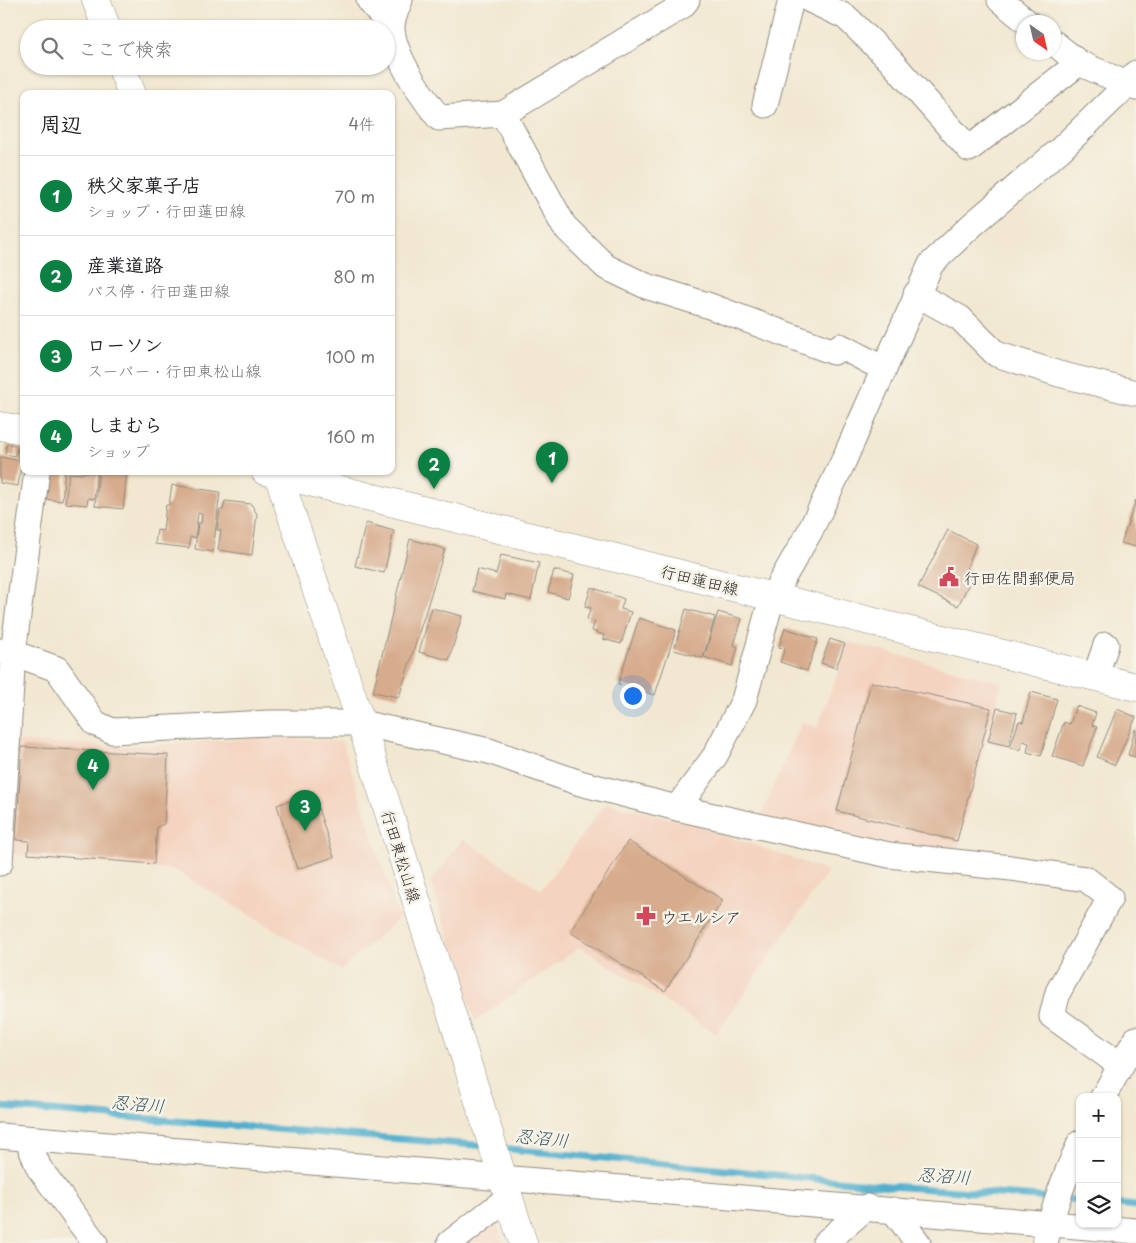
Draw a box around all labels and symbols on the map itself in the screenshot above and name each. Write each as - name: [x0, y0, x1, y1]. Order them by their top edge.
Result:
- north arrow: [1016, 15, 1061, 60]
- pin: 1: [536, 442, 568, 483]
- pin: 2: [418, 448, 450, 489]
- street label: 行田蓮田線: [658, 558, 742, 600]
- place label: 行田佐間郵便局: [964, 565, 1076, 589]
- public building icon: 行田佐間郵便局: [938, 566, 960, 588]
- your location: [620, 683, 646, 709]
- pin: 4: [77, 749, 109, 790]
- pin: 3: [289, 790, 321, 831]
- street label: 行田東松山線: [376, 807, 428, 905]
- place label: ウエルシア: [661, 904, 741, 928]
- pharmacy icon: ウエルシア: [635, 905, 657, 927]
- water label: 忍沼川: [110, 1087, 166, 1119]
- water label: 忍沼川: [514, 1121, 570, 1153]
- water label: 忍沼川: [916, 1160, 972, 1190]

